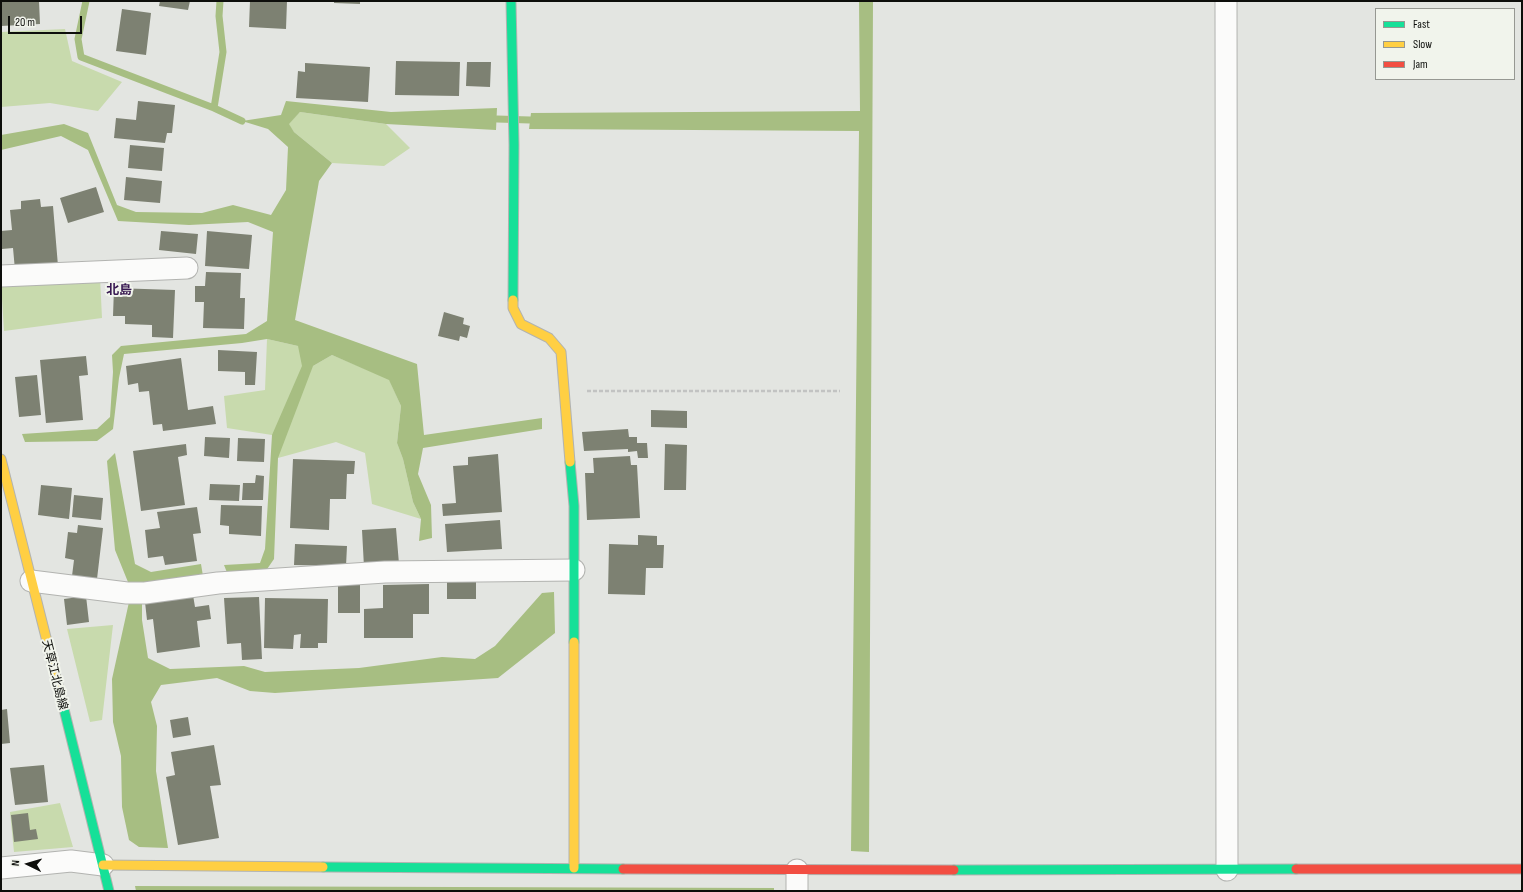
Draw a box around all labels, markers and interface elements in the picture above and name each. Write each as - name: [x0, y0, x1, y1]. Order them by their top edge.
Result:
- scale bar: [10, 8, 84, 34]
- legend: [1375, 8, 1515, 80]
- text: 20 m: [15, 15, 35, 30]
- text: Fast: [1413, 17, 1430, 32]
- text: Slow: [1413, 37, 1432, 52]
- text: Jam: [1413, 57, 1428, 72]
- district label: 北島: [106, 283, 132, 299]
- street label: 天草江北島線: [38, 638, 70, 712]
- north arrow: [8, 844, 48, 884]
- text: N: [9, 859, 22, 866]

